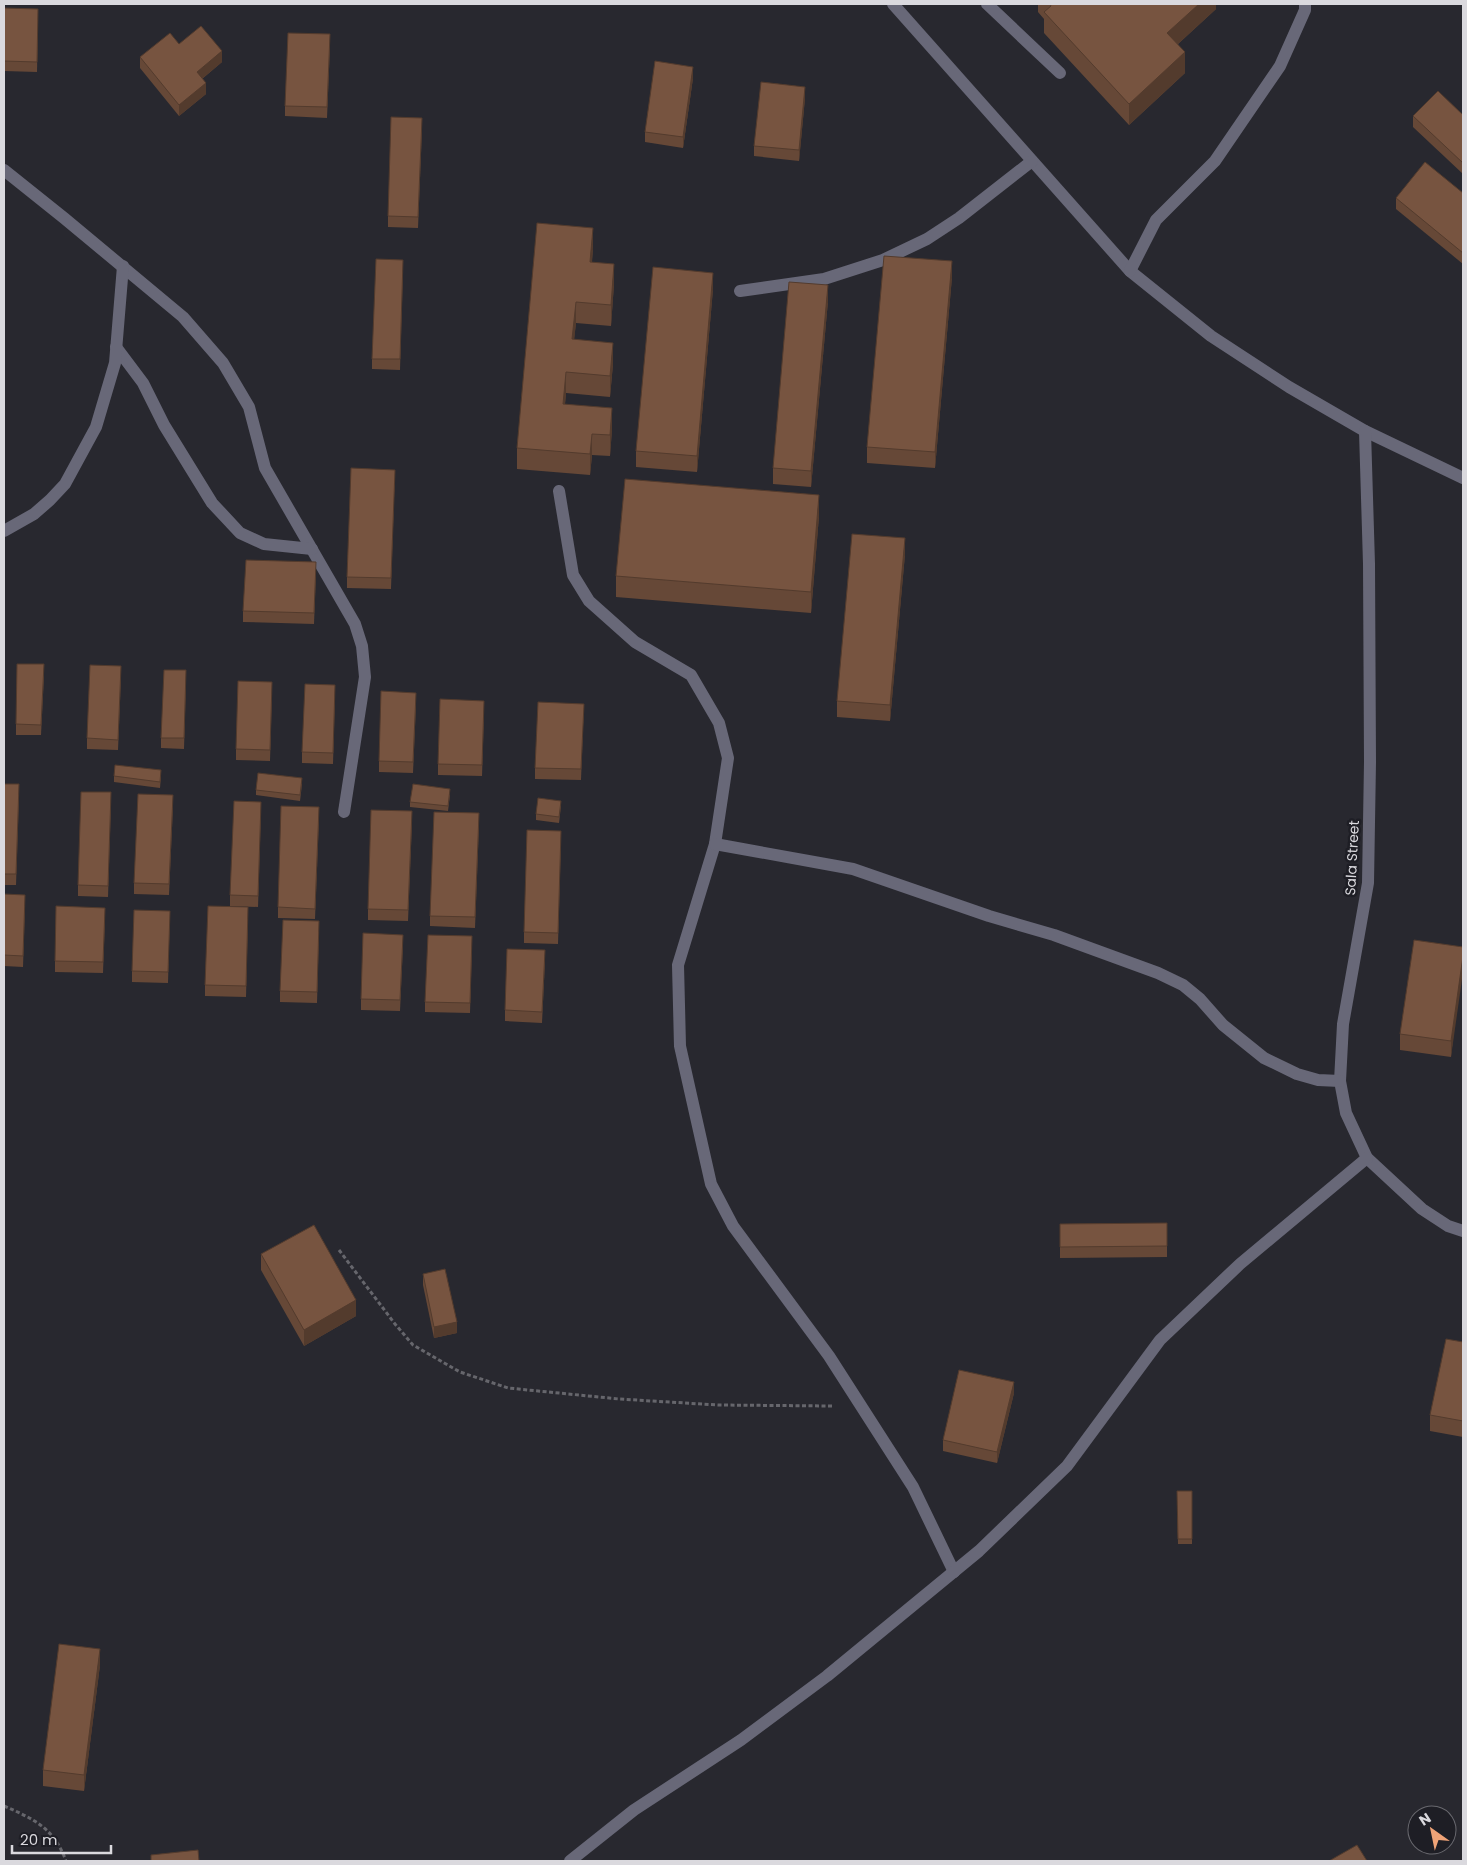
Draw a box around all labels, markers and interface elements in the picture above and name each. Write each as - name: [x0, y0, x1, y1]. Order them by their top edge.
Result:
- street label: Sala Street: [1340, 820, 1364, 896]
- north arrow: [1407, 1805, 1457, 1855]
- text: N: [1415, 1808, 1435, 1830]
- scale bar: [12, 1822, 111, 1854]
- text: 20 m: [20, 1829, 58, 1850]

